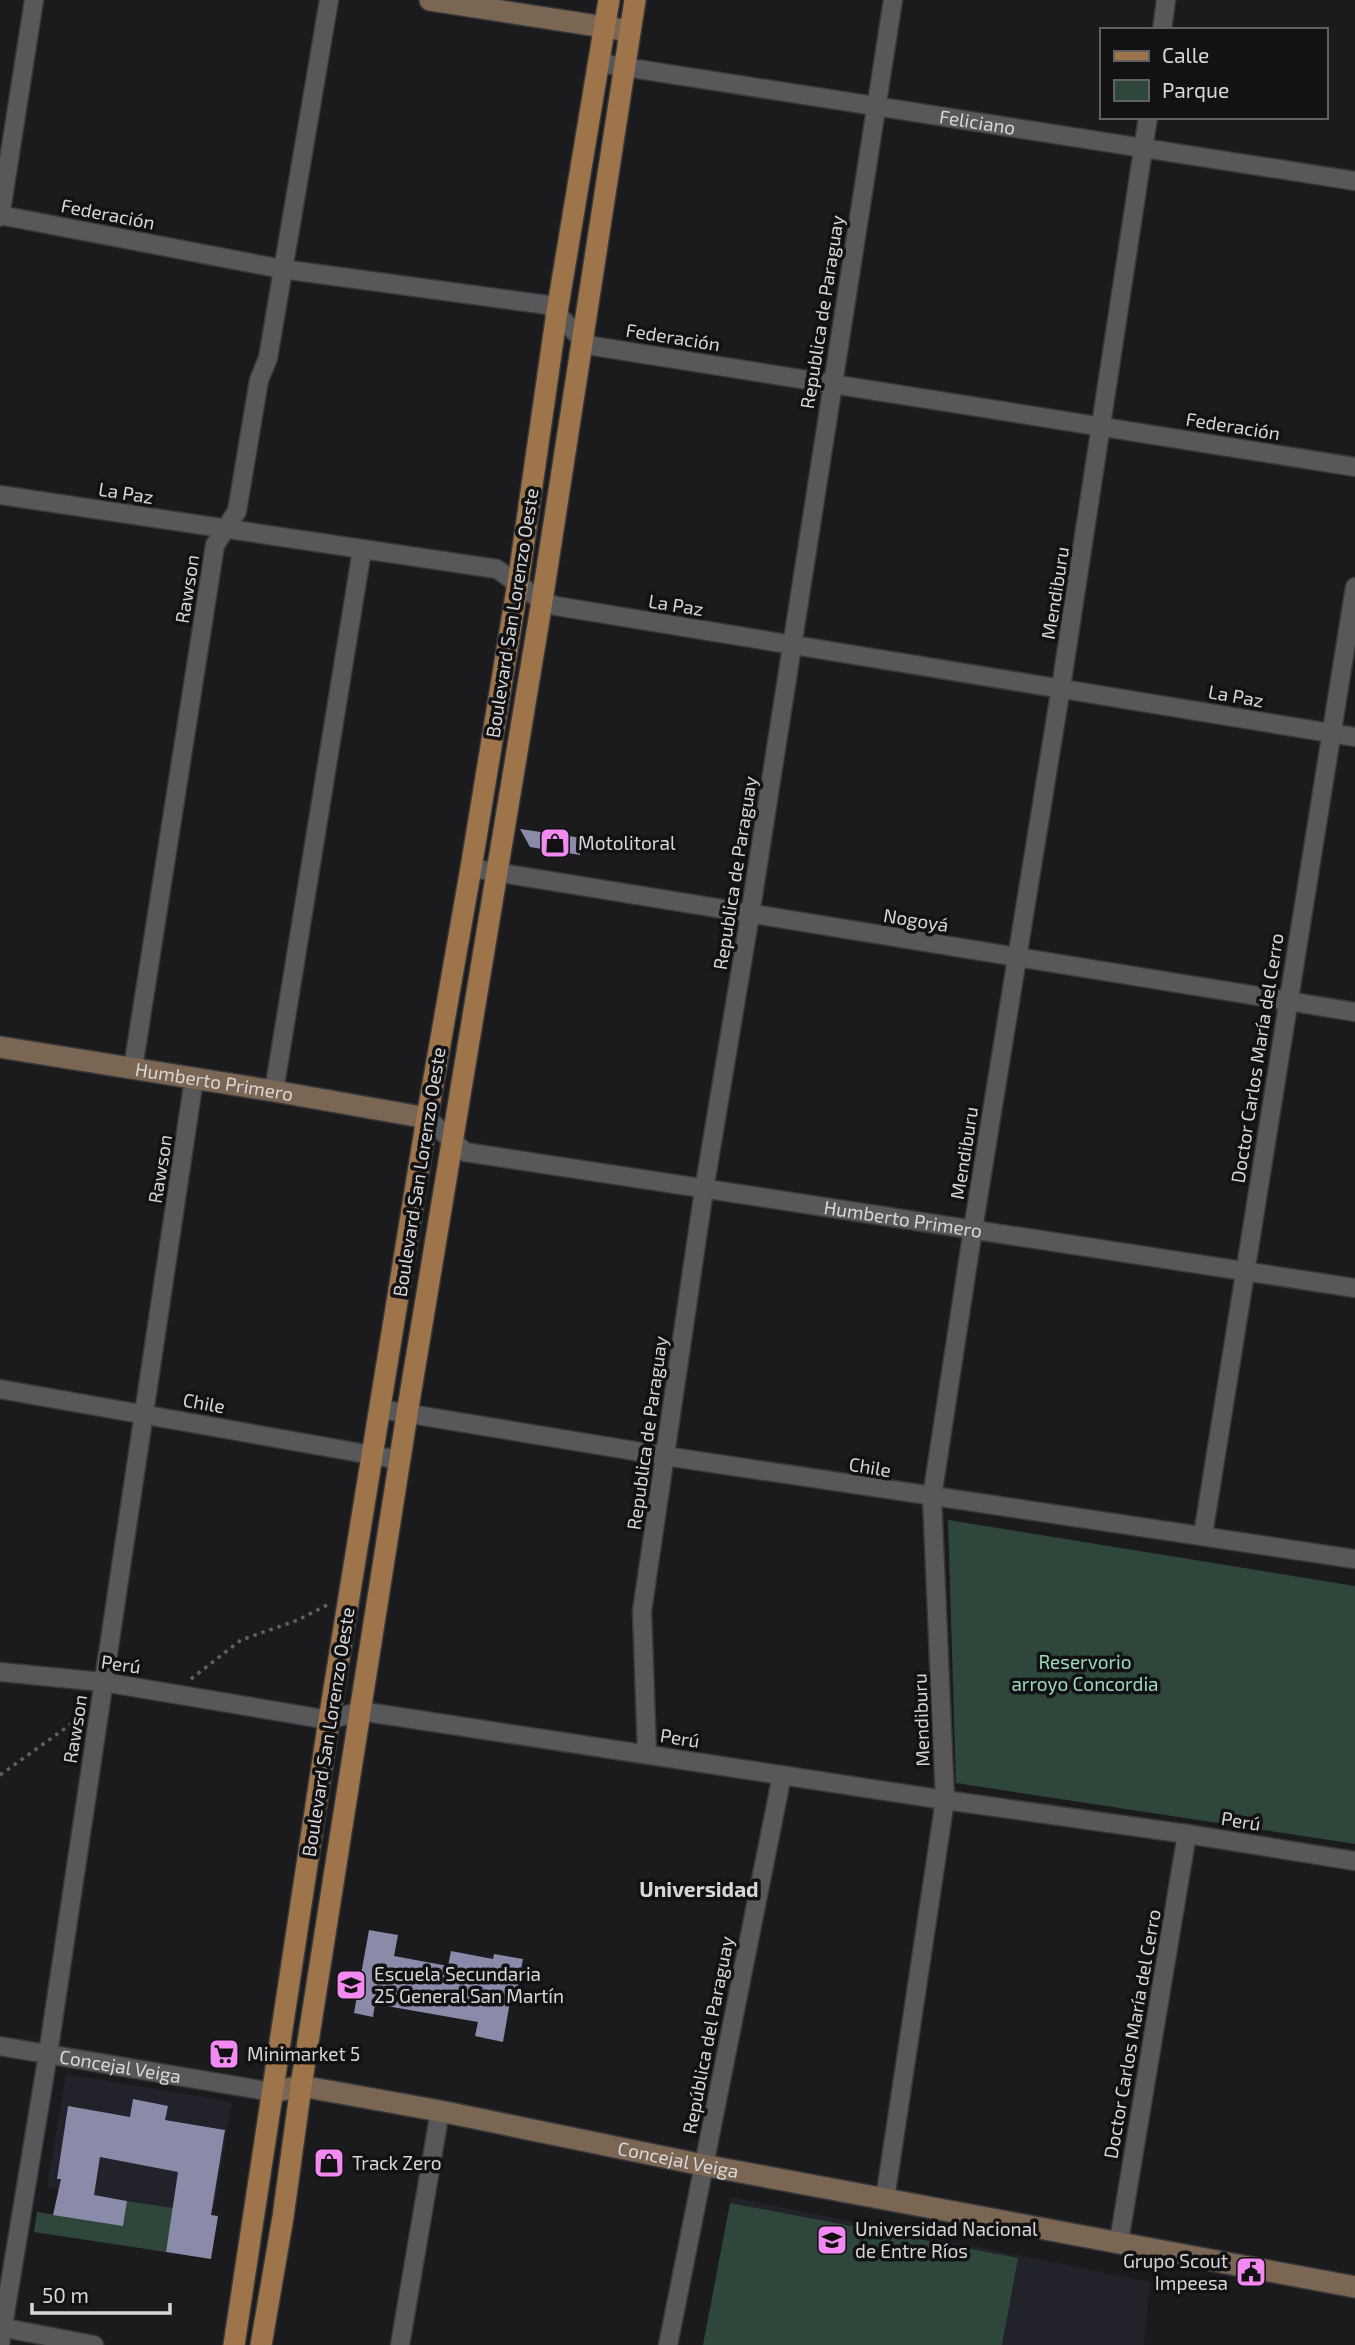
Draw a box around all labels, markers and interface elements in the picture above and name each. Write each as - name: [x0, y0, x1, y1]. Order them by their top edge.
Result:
- legend: [1100, 28, 1327, 119]
- text: Calle: [1162, 42, 1209, 67]
- text: Parque: [1162, 77, 1229, 102]
- street label: Feliciano: [938, 104, 1017, 139]
- street label: Federación: [59, 193, 157, 234]
- street label: Republica de Paraguay: [795, 213, 848, 410]
- street label: Federación: [624, 318, 722, 355]
- street label: Federación: [1184, 407, 1282, 444]
- street label: La Paz: [97, 477, 155, 508]
- street label: Boulevard San Lorenzo Oeste: [480, 487, 543, 739]
- street label: Mendiburu: [1036, 545, 1073, 641]
- street label: Rawson: [170, 553, 203, 625]
- street label: La Paz: [647, 589, 705, 620]
- street label: La Paz: [1207, 679, 1266, 712]
- street label: Republica de Paraguay: [708, 774, 761, 971]
- shop icon: Motolitoral: [538, 826, 572, 860]
- place label: Motolitoral: [578, 831, 676, 854]
- street label: Nogoyá: [882, 903, 950, 936]
- street label: Doctor Carlos María del Cerro: [1225, 931, 1288, 1185]
- street label: Boulevard San Lorenzo Oeste: [387, 1046, 450, 1298]
- street label: Humberto Primero: [134, 1057, 295, 1105]
- street label: Mendiburu: [945, 1105, 982, 1201]
- street label: Rawson: [143, 1133, 176, 1205]
- street label: Humberto Primero: [822, 1195, 984, 1242]
- street label: Republica de Paraguay: [621, 1334, 672, 1531]
- street label: Chile: [181, 1387, 227, 1418]
- street label: Chile: [847, 1452, 893, 1481]
- street label: Boulevard San Lorenzo Oeste: [296, 1606, 359, 1858]
- street label: Perú: [100, 1649, 142, 1678]
- park label: Reservorio arroyo Concordia: [1011, 1650, 1159, 1695]
- street label: Mendiburu: [907, 1673, 934, 1767]
- street label: Rawson: [58, 1693, 91, 1765]
- street label: Perú: [659, 1723, 702, 1752]
- street label: Perú: [1220, 1806, 1263, 1835]
- district label: Universidad: [639, 1876, 759, 1901]
- street label: Doctor Carlos María del Cerro: [1098, 1907, 1165, 2160]
- street label: República del Paraguay: [677, 1934, 738, 2136]
- place label: Escuela Secundaria 25 General San Martín: [374, 1962, 564, 2007]
- school or university icon: Escuela Secundaria 25 General San Martín: [334, 1968, 368, 2002]
- supermarket icon: Minimarket 5: [207, 2037, 241, 2071]
- place label: Minimarket 5: [247, 2042, 360, 2065]
- street label: Concejal Veiga: [58, 2044, 183, 2087]
- street label: Concejal Veiga: [616, 2136, 741, 2182]
- shop icon: Track Zero: [312, 2146, 346, 2180]
- place label: Track Zero: [352, 2151, 441, 2174]
- place label: Universidad Nacional de Entre Ríos: [855, 2217, 1038, 2262]
- school or university icon: Universidad Nacional de Entre Ríos: [815, 2223, 849, 2257]
- place label: Grupo Scout Impeesa: [1123, 2249, 1228, 2294]
- public building icon: Grupo Scout Impeesa: [1234, 2255, 1268, 2289]
- scale bar: [32, 2272, 170, 2316]
- text: 50 m: [42, 2282, 89, 2307]

